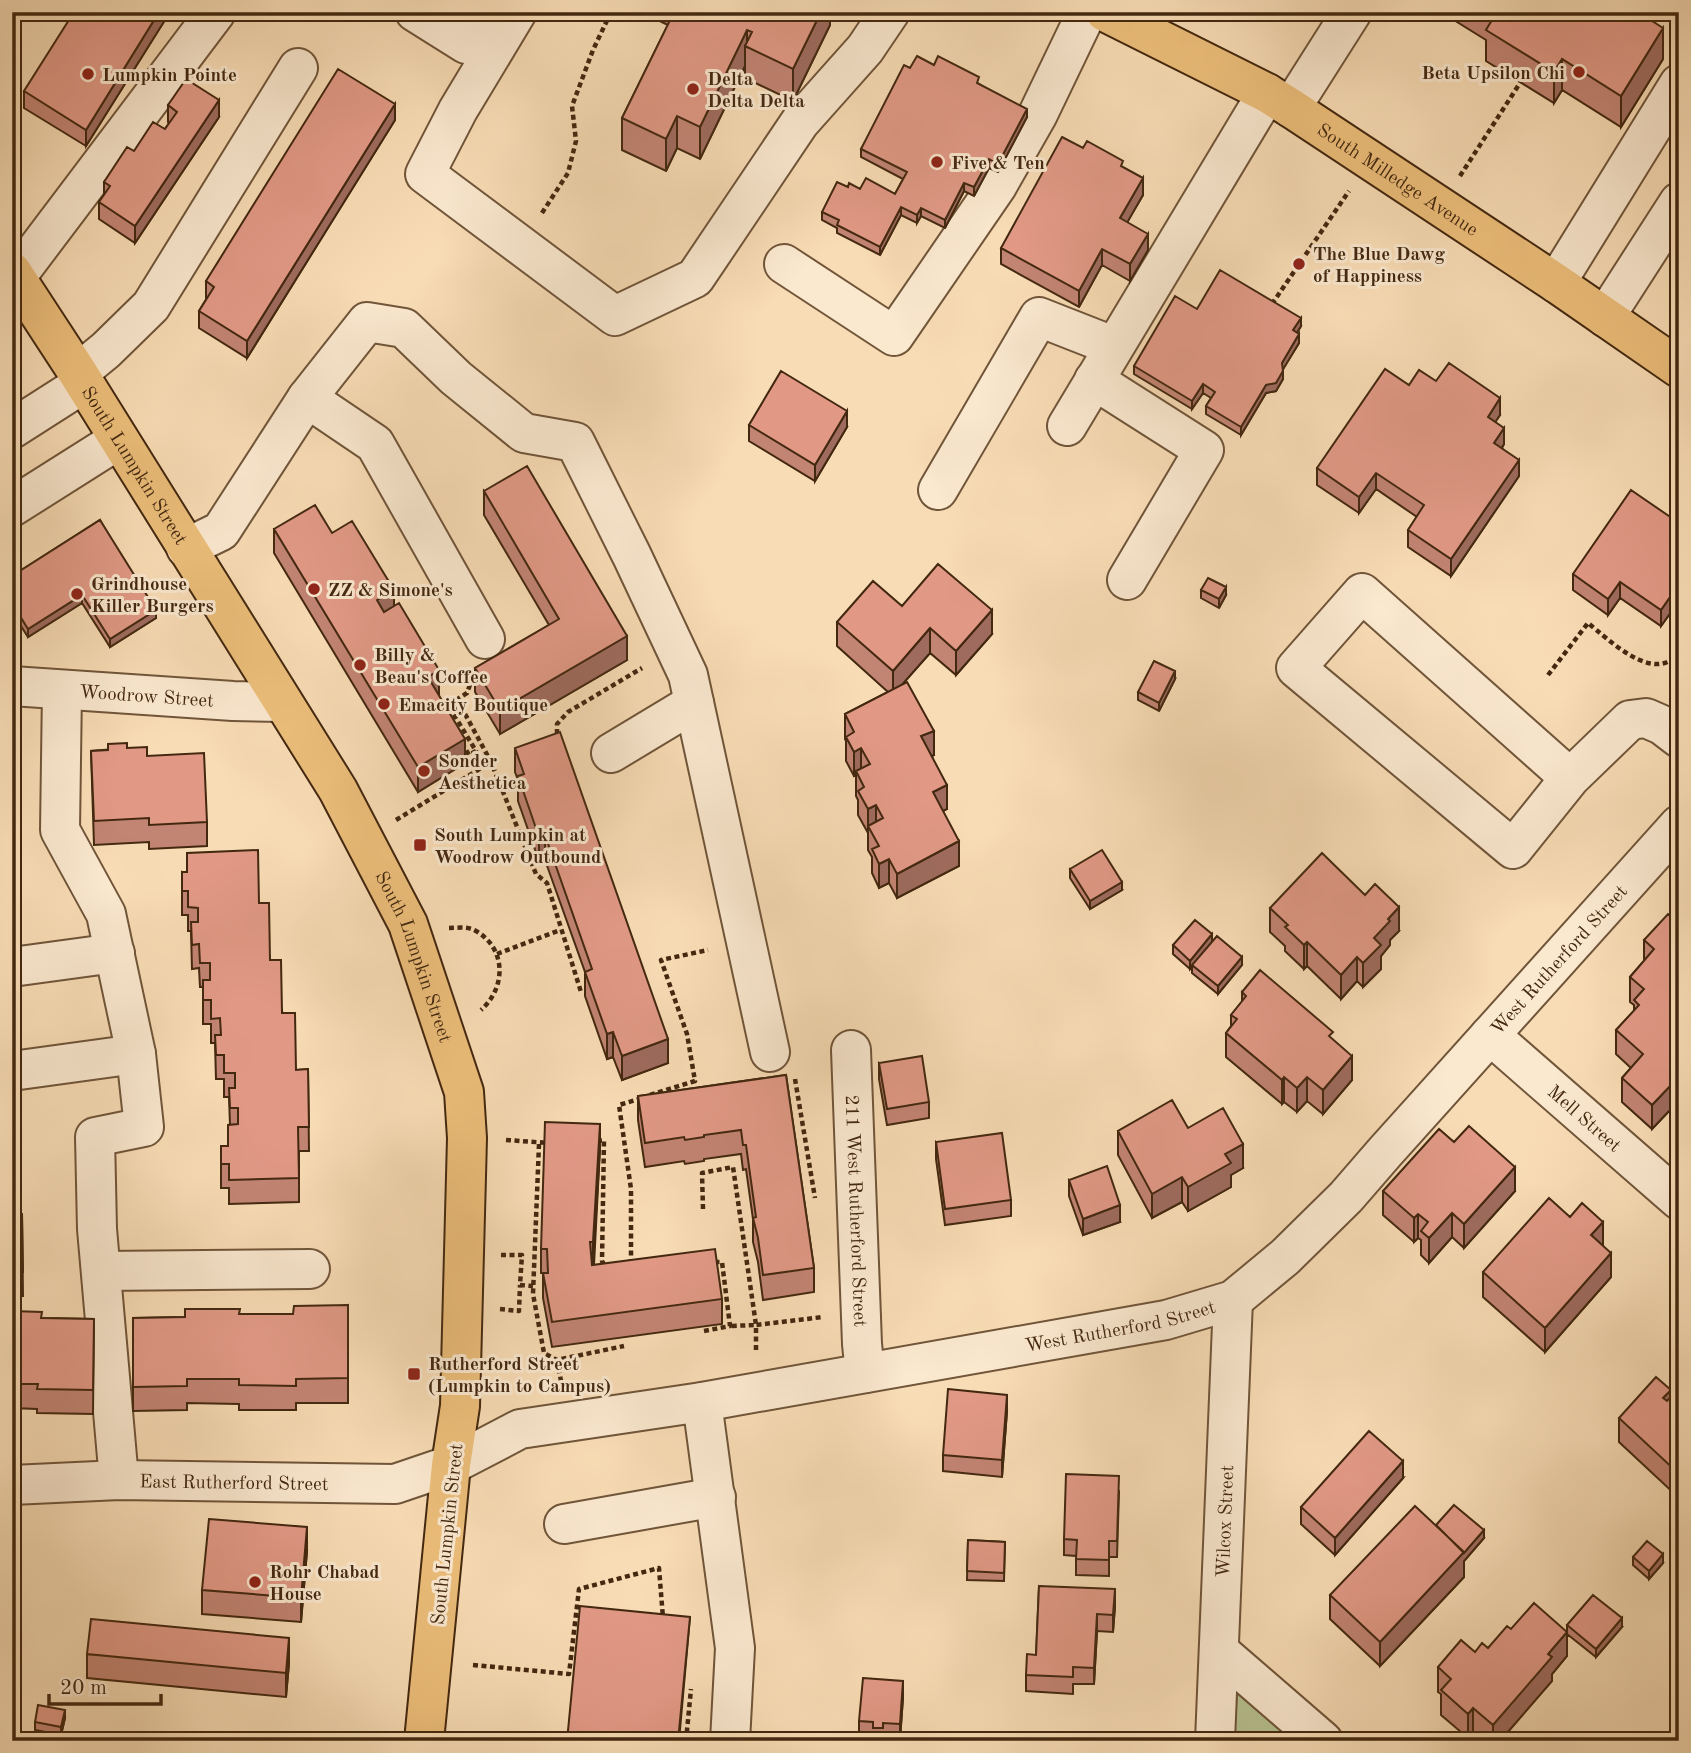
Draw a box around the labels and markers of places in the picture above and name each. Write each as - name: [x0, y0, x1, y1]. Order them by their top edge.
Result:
- marker: Beta Upsilon Chi: [1571, 64, 1587, 80]
- place label: Beta Upsilon Chi: [1421, 65, 1565, 84]
- marker: Lumpkin Pointe: [80, 66, 96, 82]
- place label: Lumpkin Pointe: [102, 67, 237, 86]
- place label: Delta Delta Delta: [707, 71, 805, 112]
- marker: Delta Delta Delta: [685, 81, 701, 97]
- marker: Five & Ten: [929, 154, 945, 170]
- place label: Five & Ten: [951, 155, 1045, 174]
- place label: The Blue Dawg of Happiness: [1313, 246, 1445, 287]
- marker: The Blue Dawg of Happiness: [1291, 256, 1307, 272]
- place label: Grindhouse Killer Burgers: [91, 576, 214, 617]
- marker: ZZ & Simone's: [306, 581, 322, 597]
- place label: ZZ & Simone's: [328, 582, 453, 601]
- marker: Grindhouse Killer Burgers: [69, 586, 85, 602]
- place label: Billy & Beau's Coffee: [374, 647, 488, 688]
- marker: Billy & Beau's Coffee: [352, 657, 368, 673]
- marker: Emacity Boutique: [376, 696, 392, 712]
- place label: Emacity Boutique: [398, 697, 548, 716]
- place label: Sonder Aesthetica: [438, 753, 527, 794]
- marker: Sonder Aesthetica: [416, 763, 432, 779]
- place label: South Lumpkin at Woodrow Outbound: [434, 827, 601, 868]
- marker: South Lumpkin at Woodrow Outbound: [412, 837, 428, 853]
- place label: Rutherford Street (Lumpkin to Campus): [428, 1356, 611, 1397]
- marker: Rutherford Street (Lumpkin to Campus): [406, 1366, 422, 1382]
- place label: Rohr Chabad House: [269, 1564, 379, 1605]
- marker: Rohr Chabad House: [247, 1574, 263, 1590]

